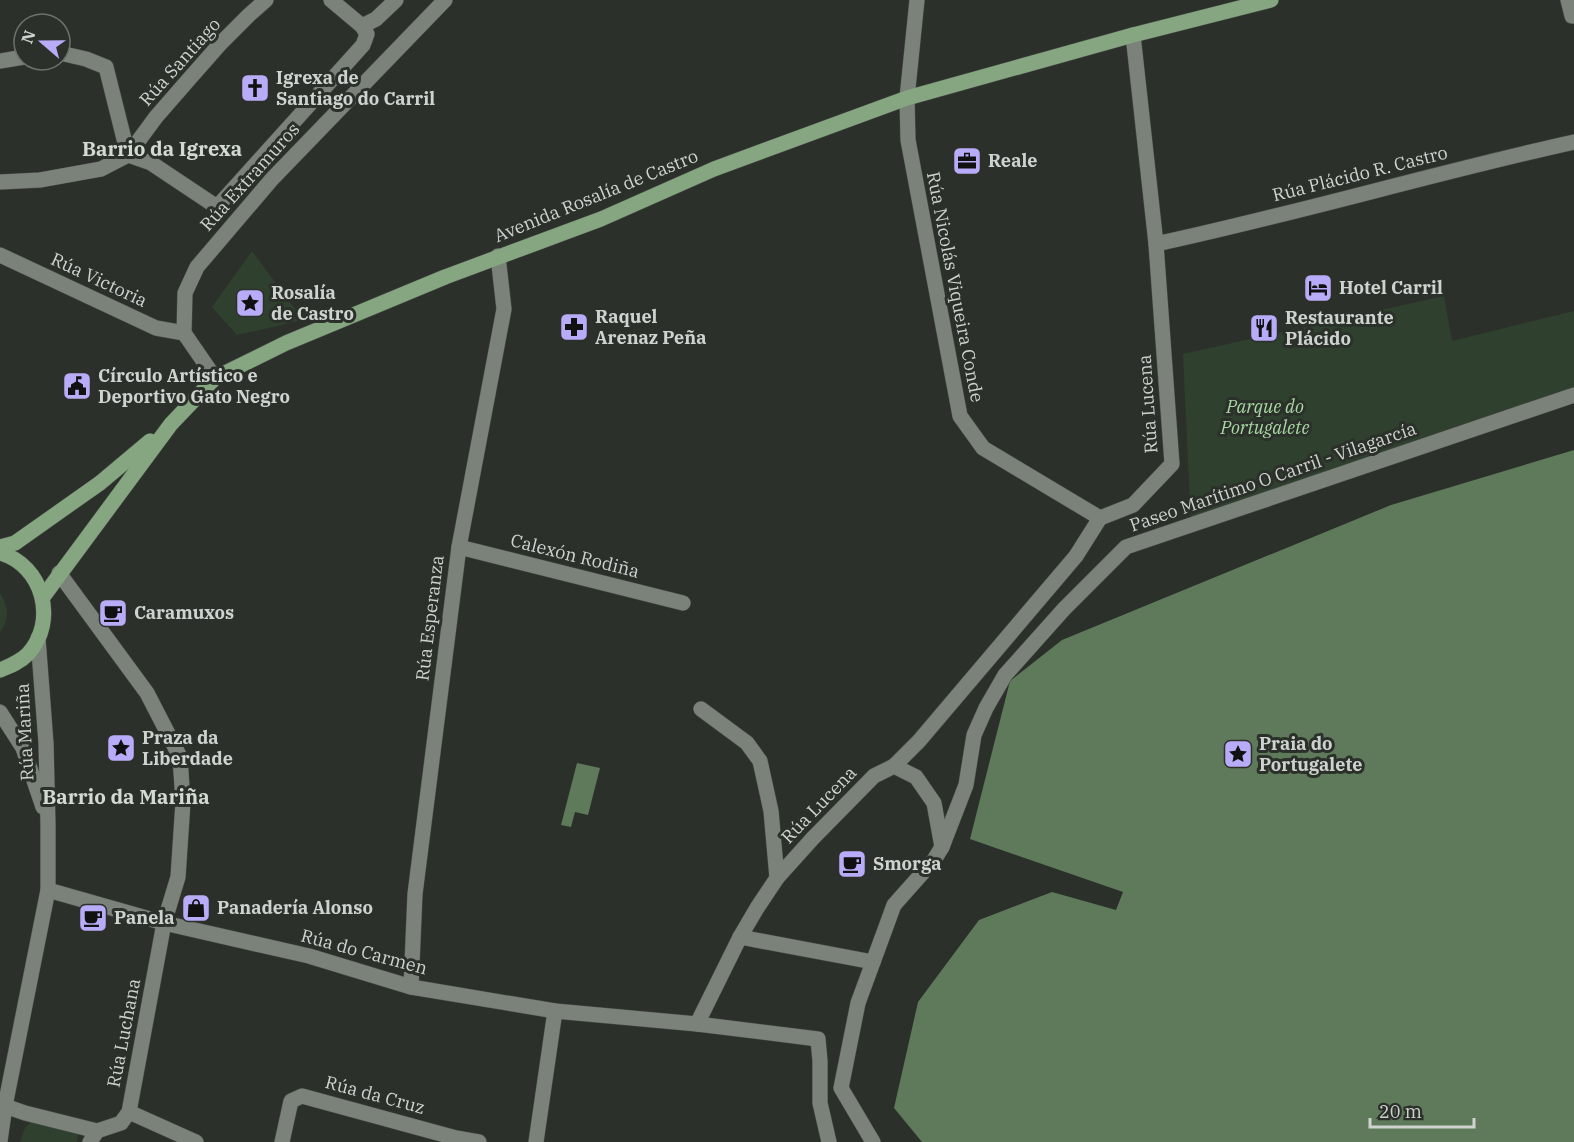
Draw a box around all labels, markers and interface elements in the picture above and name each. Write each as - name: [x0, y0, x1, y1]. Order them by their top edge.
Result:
- north arrow: [12, 12, 72, 72]
- street label: Rúa Santiago: [134, 13, 225, 110]
- text: N: [16, 28, 39, 46]
- place label: Igrexa de Santiago do Carril: [276, 66, 435, 110]
- church icon: Igrexa de Santiago do Carril: [239, 72, 271, 104]
- street label: Rúa Extramuros: [195, 118, 304, 236]
- district label: Barrio da Igrexa: [82, 135, 242, 162]
- street label: Rúa Plácido R. Castro: [1270, 141, 1450, 206]
- street label: Avenida Rosalía de Castro: [490, 144, 701, 247]
- office icon: Reale: [951, 145, 983, 177]
- place label: Reale: [988, 149, 1037, 172]
- street label: Rúa Nicolás Viqueira Conde: [922, 170, 989, 404]
- street label: Rúa Victoria: [47, 247, 151, 312]
- hotel icon: Hotel Carril: [1302, 272, 1334, 304]
- place label: Hotel Carril: [1339, 276, 1443, 299]
- place label: Rosalía de Castro: [271, 281, 354, 325]
- place icon: Rosalía de Castro: [234, 287, 266, 319]
- place label: Raquel Arenaz Peña: [595, 305, 706, 349]
- place label: Restaurante Plácido: [1285, 306, 1394, 350]
- pharmacy icon: Raquel Arenaz Peña: [558, 311, 590, 343]
- restaurant icon: Restaurante Plácido: [1248, 312, 1280, 344]
- street label: Rúa Lucena: [1133, 354, 1162, 454]
- place label: Círculo Artístico e Deportivo Gato Negro: [98, 364, 290, 408]
- public building icon: Círculo Artístico e Deportivo Gato Negro: [61, 370, 93, 402]
- park label: Parque do Portugalete: [1220, 395, 1309, 439]
- street label: Paseo Marítimo O Carril - Vilagarcía: [1126, 416, 1419, 537]
- street label: Calexón Rodiña: [508, 528, 642, 583]
- street label: Rúa Esperanza: [410, 554, 449, 682]
- cafe icon: Caramuxos: [97, 597, 129, 629]
- place label: Caramuxos: [134, 601, 234, 624]
- street label: Rúa Mariña: [10, 682, 39, 781]
- place label: Praza da Liberdade: [142, 726, 233, 770]
- place icon: Praza da Liberdade: [105, 732, 137, 764]
- place label: Praia do Portugalete: [1259, 732, 1362, 776]
- place icon: Praia do Portugalete: [1222, 738, 1254, 770]
- street label: Rúa Lucena: [776, 761, 861, 848]
- district label: Barrio da Mariña: [42, 783, 210, 810]
- cafe icon: Smorga: [836, 848, 868, 880]
- place label: Smorga: [873, 852, 941, 875]
- shop icon: Panadería Alonso: [180, 892, 212, 924]
- place label: Panadería Alonso: [217, 896, 373, 919]
- cafe icon: Panela: [77, 902, 109, 934]
- place label: Panela: [114, 906, 175, 929]
- street label: Rúa do Carmen: [298, 924, 430, 979]
- street label: Rúa Luchana: [102, 976, 145, 1089]
- street label: Rúa da Cruz: [323, 1070, 427, 1119]
- scale bar: [1370, 1091, 1474, 1129]
- text: 20 m: [1379, 1100, 1422, 1123]

